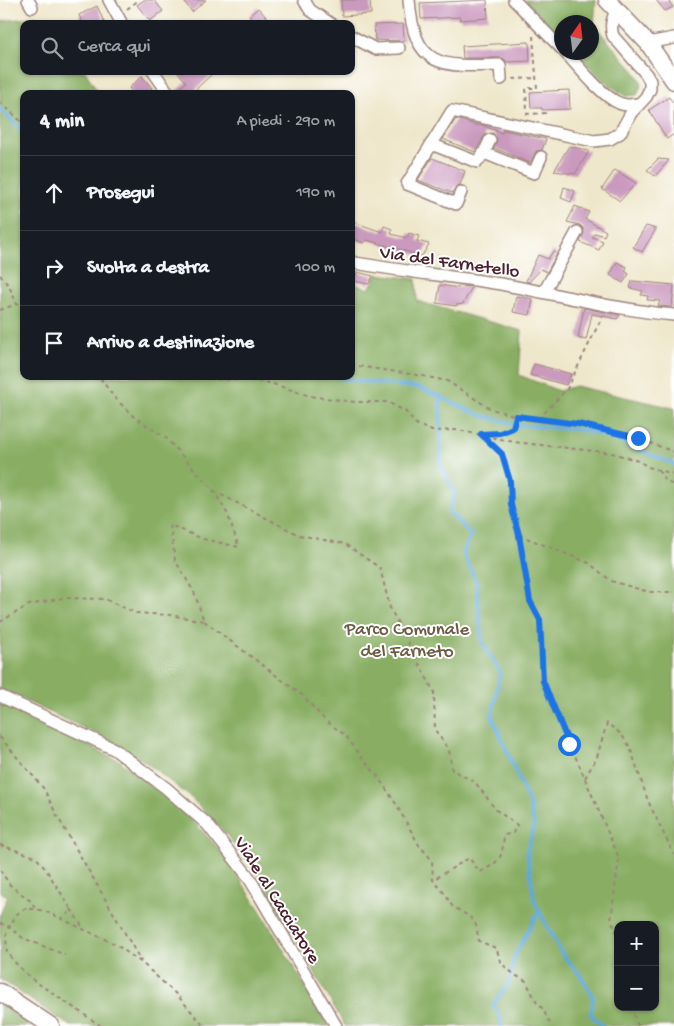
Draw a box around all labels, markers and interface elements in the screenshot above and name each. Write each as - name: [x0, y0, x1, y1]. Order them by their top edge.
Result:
- north arrow: [554, 15, 599, 60]
- search box: [20, 20, 355, 75]
- icon: search: [38, 34, 66, 62]
- text: Cerca qui: [78, 36, 151, 59]
- text: 4 min: [40, 110, 84, 135]
- text: A piedi · 290 m: [237, 113, 335, 132]
- icon: ahead: [40, 179, 68, 207]
- text: Prosegui: [87, 182, 155, 205]
- text: 190 m: [296, 184, 335, 203]
- street label: Via del Farnetello: [377, 242, 521, 285]
- icon: right: [40, 254, 68, 282]
- text: Svolta a destra: [87, 257, 209, 280]
- text: 100 m: [295, 259, 335, 278]
- icon: arrive: [40, 329, 68, 357]
- text: Arrivo a destinazione: [87, 332, 254, 355]
- route end: [627, 427, 650, 450]
- park label: Parco Comunale del Farneto: [344, 619, 470, 664]
- route start: [558, 733, 581, 756]
- street label: Viale al Cacciatore: [227, 832, 324, 969]
- map controls: [614, 921, 659, 1011]
- button: +: [614, 921, 659, 966]
- button: −: [614, 966, 659, 1011]

